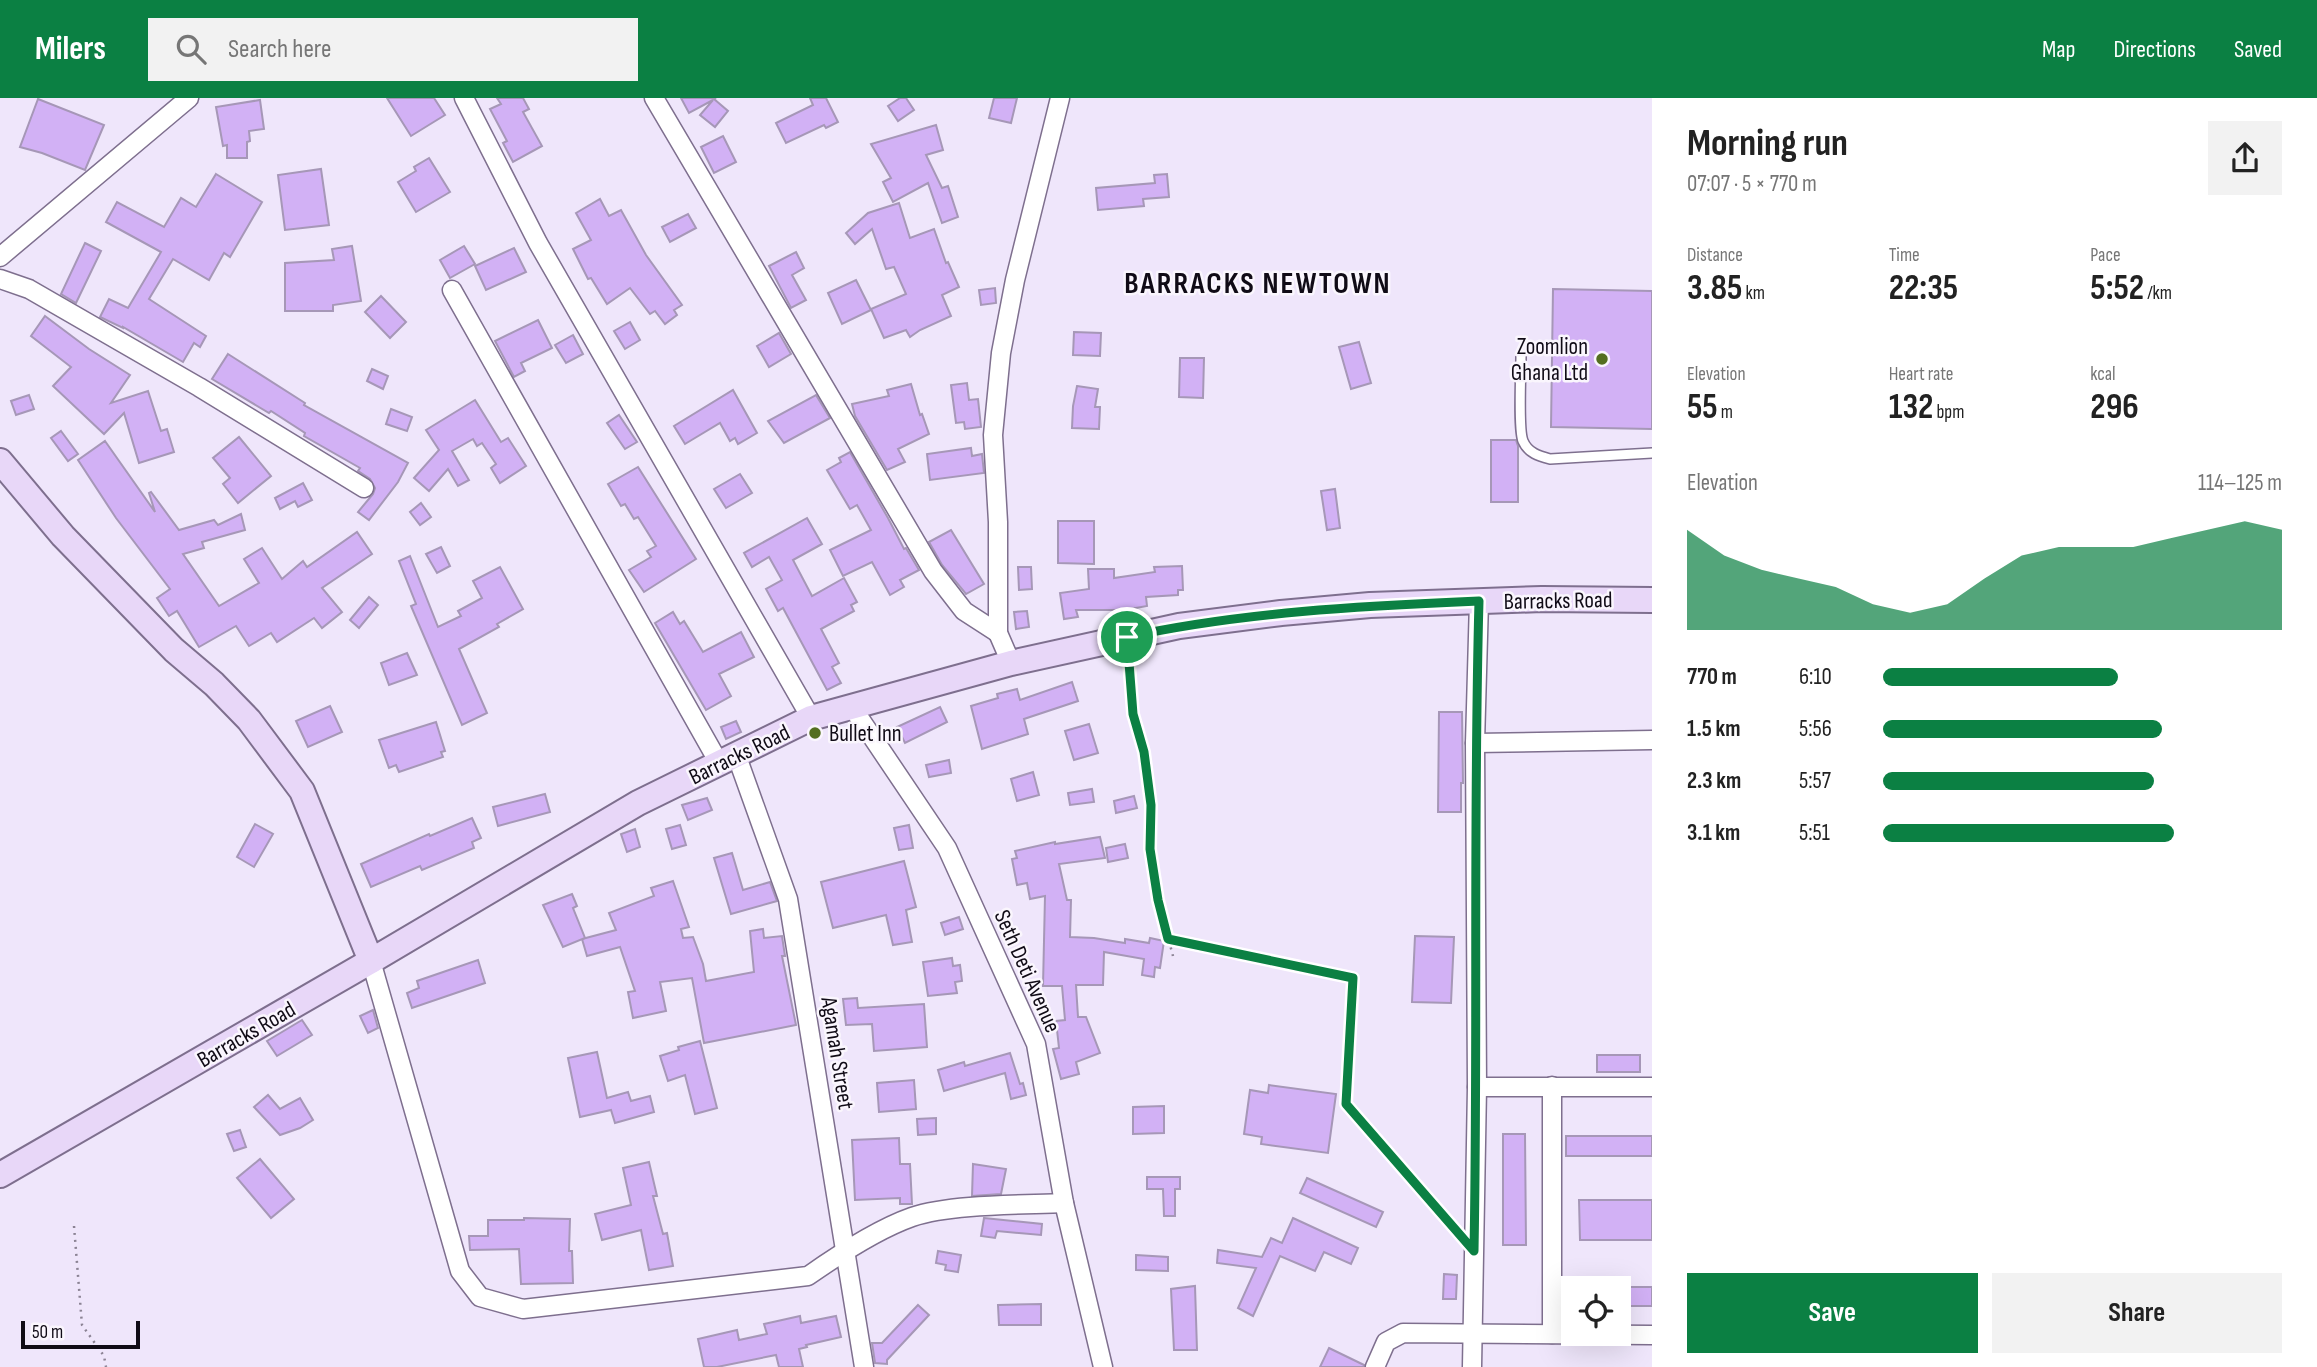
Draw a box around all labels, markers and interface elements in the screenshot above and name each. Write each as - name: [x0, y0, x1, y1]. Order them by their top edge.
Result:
- search box: [148, 18, 638, 81]
- text: Milers: [35, 29, 106, 69]
- icon: search: [172, 30, 210, 68]
- text: Search here: [228, 34, 331, 65]
- text: Map: [2042, 35, 2075, 64]
- text: Directions: [2113, 35, 2196, 64]
- text: Saved: [2234, 35, 2282, 64]
- text: Morning run: [1687, 121, 1848, 166]
- button: share: [2208, 121, 2282, 195]
- text: 07:07 · 5 × 770 m: [1687, 170, 1817, 198]
- text: Distance: [1687, 244, 1743, 267]
- text: Time: [1889, 244, 1920, 267]
- text: Pace: [2090, 244, 2121, 267]
- district label: BARRACKS NEWTOWN: [1124, 266, 1392, 302]
- text: 3.85: [1687, 267, 1742, 310]
- text: 22:35: [1889, 267, 1958, 310]
- text: 5:52: [2090, 267, 2144, 310]
- text: km: [1742, 282, 1765, 305]
- text: /km: [2144, 282, 2172, 305]
- place label: Zoomlion Ghana Ltd: [1511, 333, 1588, 387]
- marker: Zoomlion Ghana Ltd: [1594, 351, 1610, 367]
- text: Elevation: [1687, 363, 1746, 386]
- text: Heart rate: [1889, 363, 1954, 386]
- text: kcal: [2090, 363, 2115, 386]
- text: 55: [1687, 386, 1718, 429]
- text: 132: [1889, 386, 1933, 429]
- text: 296: [2090, 386, 2139, 429]
- text: m: [1718, 401, 1733, 424]
- text: bpm: [1933, 401, 1964, 424]
- text: Elevation: [1687, 469, 1758, 497]
- text: 114–125 m: [2198, 469, 2282, 497]
- street label: Barracks Road: [1503, 586, 1613, 616]
- pin: [1097, 607, 1157, 667]
- icon: arrive: [1108, 618, 1146, 656]
- text: 770 m: [1687, 663, 1737, 691]
- text: 6:10: [1799, 663, 1832, 691]
- text: 1.5 km: [1687, 715, 1740, 743]
- text: 5:56: [1799, 715, 1832, 743]
- street label: Barracks Road: [684, 718, 794, 791]
- place label: Bullet Inn: [829, 720, 902, 748]
- marker: Bullet Inn: [807, 725, 823, 741]
- text: 2.3 km: [1687, 767, 1741, 795]
- text: 5:57: [1799, 767, 1831, 795]
- text: 3.1 km: [1687, 819, 1740, 847]
- text: 5:51: [1799, 819, 1830, 847]
- street label: Seth Deti Avenue: [988, 906, 1067, 1037]
- street label: Agamah Street: [814, 994, 860, 1111]
- street label: Barracks Road: [192, 996, 301, 1074]
- button: Save: [1687, 1273, 1978, 1353]
- button: Share: [1992, 1273, 2282, 1353]
- map controls: [1561, 1276, 1631, 1346]
- button: locate: [1561, 1276, 1631, 1346]
- scale bar: [21, 1318, 140, 1350]
- text: 50 m: [32, 1321, 63, 1344]

